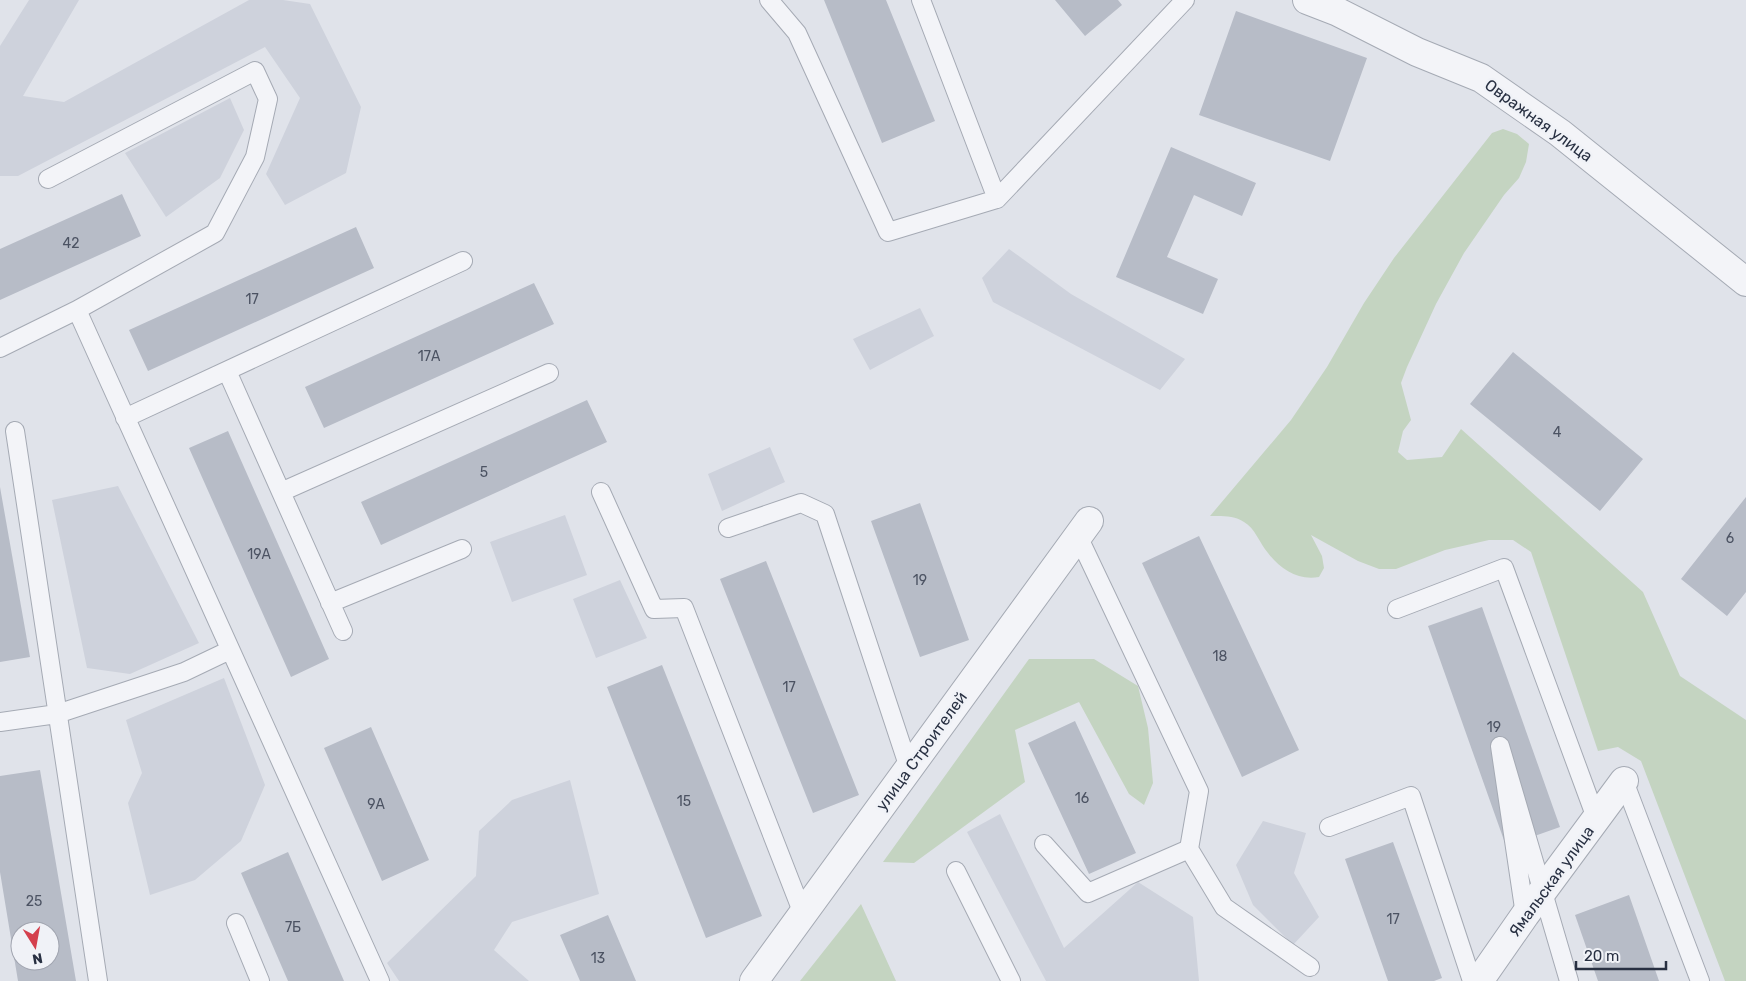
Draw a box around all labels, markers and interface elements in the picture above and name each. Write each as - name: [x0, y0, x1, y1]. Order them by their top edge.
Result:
- street label: Овражная улица: [1481, 75, 1596, 166]
- house number: 42: [63, 235, 79, 252]
- house number: 17: [245, 291, 259, 308]
- house number: 17А: [418, 348, 441, 365]
- house number: 4: [1553, 424, 1562, 441]
- house number: 5: [480, 464, 488, 481]
- house number: 6: [1726, 530, 1734, 547]
- house number: 19А: [247, 546, 271, 563]
- house number: 19: [913, 572, 927, 589]
- house number: 18: [1213, 648, 1228, 665]
- house number: 17: [782, 679, 796, 696]
- street label: улица Строителей: [872, 688, 971, 814]
- house number: 19: [1487, 719, 1501, 736]
- house number: 16: [1075, 790, 1089, 807]
- house number: 15: [677, 793, 691, 810]
- house number: 9А: [367, 796, 385, 813]
- street label: Ямальская улица: [1505, 822, 1598, 940]
- house number: 25: [26, 893, 42, 910]
- house number: 17: [1386, 911, 1400, 928]
- house number: 7Б: [285, 919, 301, 936]
- north arrow: [10, 921, 60, 971]
- scale bar: [1576, 938, 1666, 970]
- text: 20 m: [1584, 947, 1619, 965]
- text: N: [31, 949, 44, 968]
- house number: 13: [591, 950, 605, 967]

